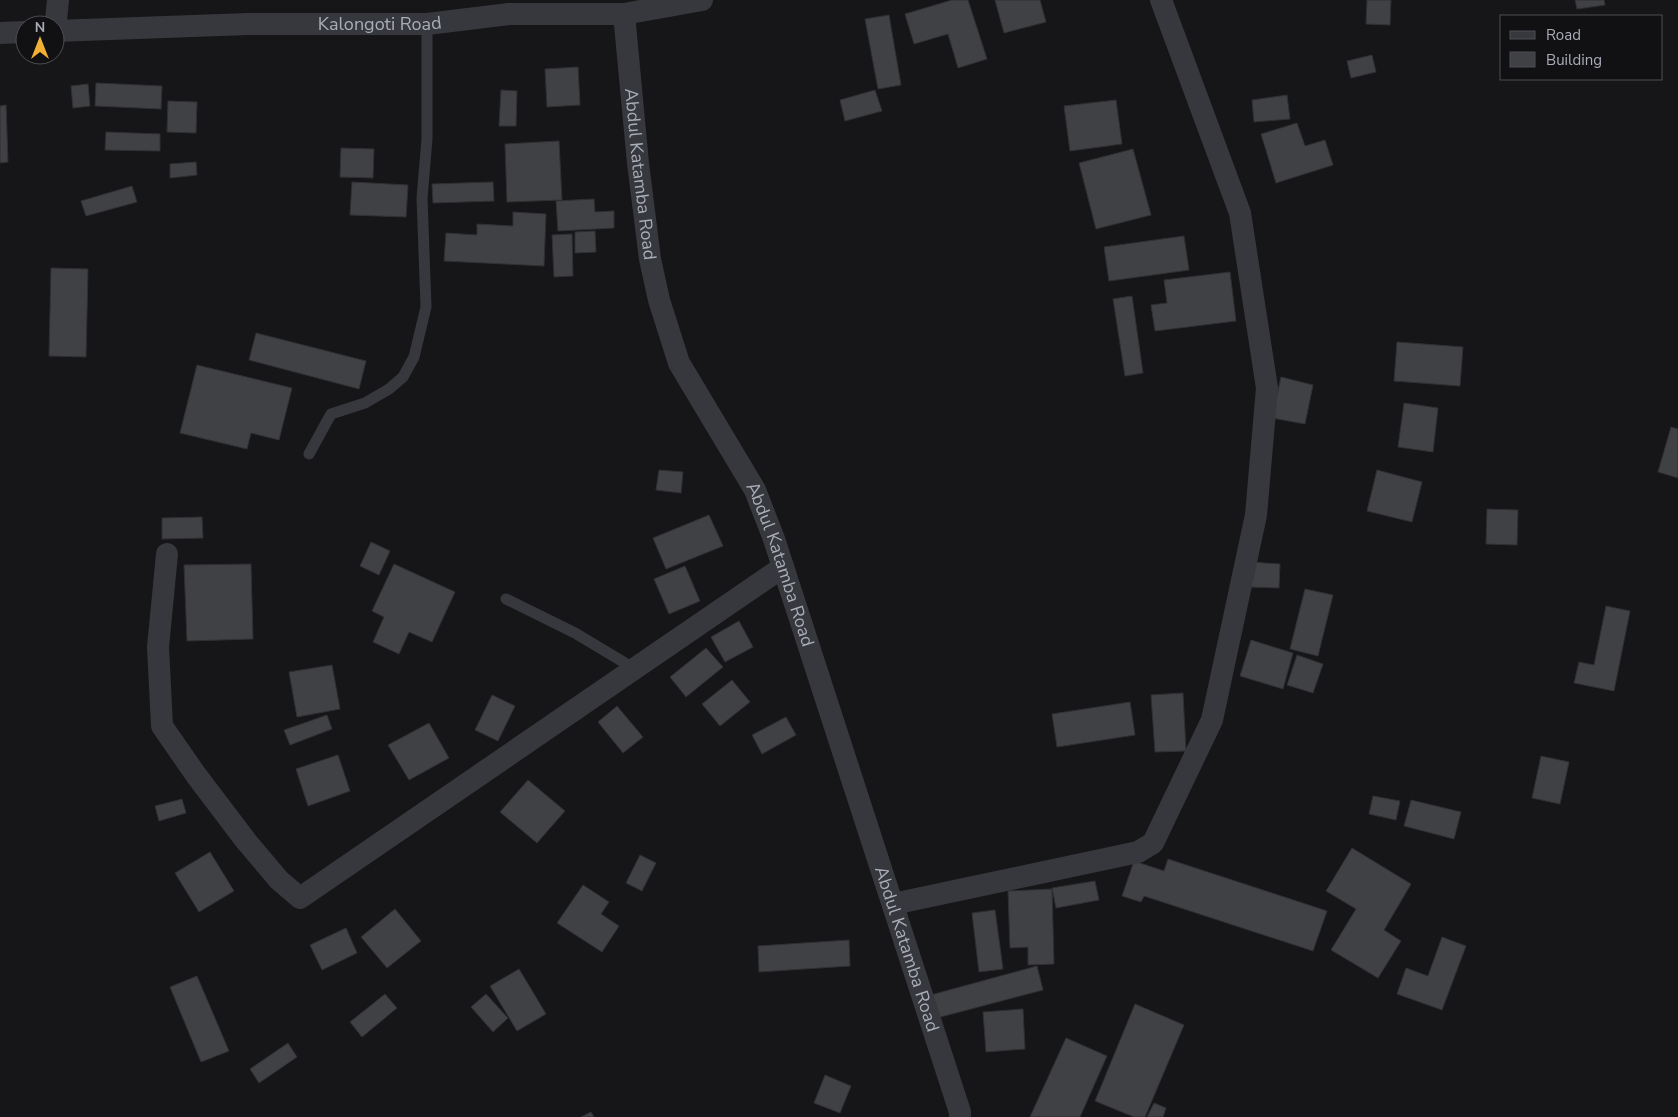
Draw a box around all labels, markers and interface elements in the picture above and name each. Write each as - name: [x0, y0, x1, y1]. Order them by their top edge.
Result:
- street label: Kalongoti Road: [318, 10, 443, 36]
- north arrow: [15, 15, 65, 65]
- legend: [1500, 15, 1663, 80]
- text: N: [35, 18, 45, 37]
- text: Road: [1546, 25, 1581, 45]
- text: Building: [1546, 50, 1602, 70]
- street label: Abdul Katamba Road: [619, 87, 662, 262]
- street label: Abdul Katamba Road: [741, 477, 820, 650]
- street label: Abdul Katamba Road: [869, 863, 945, 1035]

